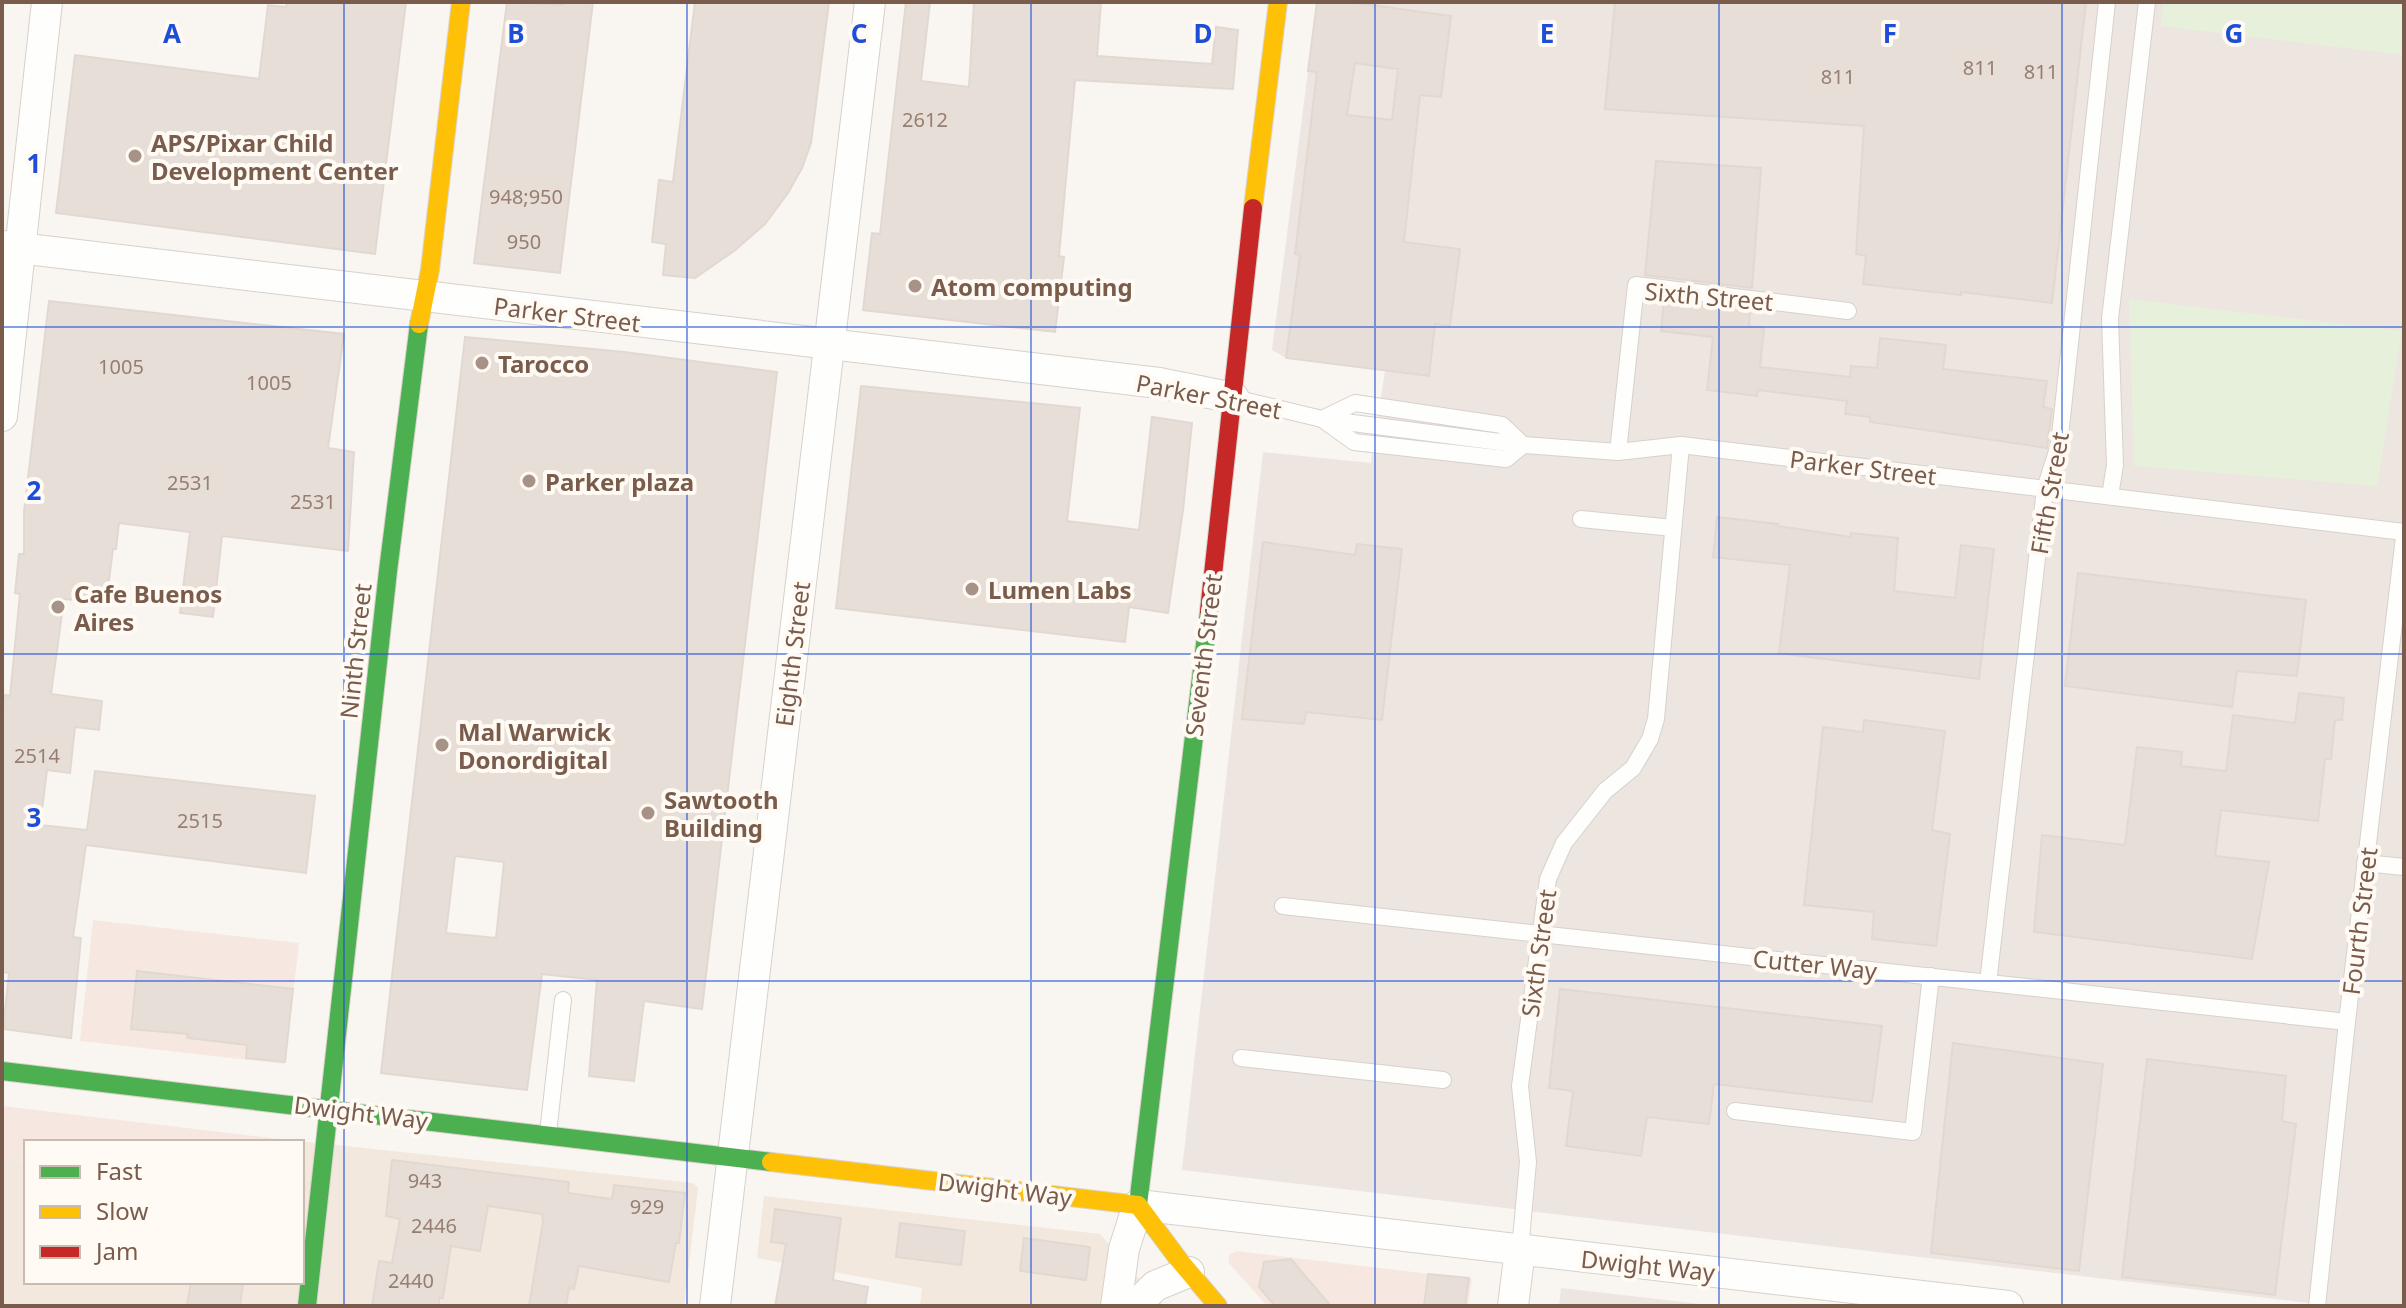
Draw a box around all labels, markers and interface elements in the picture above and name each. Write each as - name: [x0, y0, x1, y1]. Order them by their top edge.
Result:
- text: A: [163, 15, 181, 51]
- text: B: [507, 15, 525, 51]
- text: C: [851, 15, 867, 51]
- text: D: [1193, 15, 1213, 51]
- text: E: [1540, 15, 1554, 51]
- text: F: [1883, 15, 1897, 51]
- text: G: [2225, 15, 2243, 51]
- house number: 811: [1963, 54, 1997, 81]
- house number: 811: [2024, 58, 2058, 85]
- house number: 811: [1821, 63, 1855, 90]
- house number: 2612: [902, 106, 948, 133]
- place label: APS/Pixar Child Development Center: [151, 126, 399, 187]
- text: 1: [27, 145, 41, 181]
- marker: APS/Pixar Child Development Center: [126, 147, 144, 165]
- house number: 948;950: [489, 183, 563, 210]
- house number: 950: [507, 228, 541, 255]
- place label: Atom computing: [931, 270, 1133, 303]
- street label: Sixth Street: [1643, 274, 1775, 318]
- marker: Atom computing: [906, 277, 924, 295]
- street label: Parker Street: [492, 289, 642, 339]
- place label: Tarocco: [498, 347, 589, 380]
- house number: 1005: [98, 353, 144, 380]
- marker: Tarocco: [473, 354, 491, 372]
- street label: Parker Street: [1133, 366, 1285, 426]
- house number: 1005: [246, 369, 292, 396]
- street label: Fifth Street: [2022, 429, 2076, 557]
- street label: Parker Street: [1788, 442, 1938, 492]
- place label: Parker plaza: [545, 465, 694, 498]
- house number: 2531: [167, 469, 213, 496]
- text: 2: [27, 472, 42, 508]
- marker: Parker plaza: [520, 472, 538, 490]
- house number: 2531: [290, 488, 336, 515]
- street label: Seventh Street: [1177, 572, 1229, 738]
- place label: Lumen Labs: [988, 573, 1132, 606]
- place label: Cafe Buenos Aires: [74, 577, 222, 638]
- street label: Eighth Street: [767, 579, 817, 728]
- marker: Lumen Labs: [963, 580, 981, 598]
- street label: Ninth Street: [331, 581, 379, 720]
- marker: Cafe Buenos Aires: [49, 598, 67, 616]
- place label: Mal Warwick Donordigital: [458, 715, 611, 776]
- marker: Mal Warwick Donordigital: [433, 736, 451, 754]
- house number: 2514: [14, 742, 60, 769]
- place label: Sawtooth Building: [664, 783, 779, 844]
- text: 3: [27, 799, 41, 835]
- marker: Sawtooth Building: [639, 804, 657, 822]
- house number: 2515: [177, 807, 223, 834]
- street label: Fourth Street: [2334, 845, 2384, 997]
- street label: Sixth Street: [1513, 887, 1563, 1019]
- street label: Cutter Way: [1751, 941, 1879, 987]
- street label: Dwight Way: [292, 1087, 431, 1137]
- legend: [24, 1140, 304, 1284]
- text: Fast: [96, 1154, 142, 1187]
- street label: Dwight Way: [936, 1164, 1075, 1214]
- house number: 943: [408, 1167, 442, 1194]
- house number: 929: [630, 1193, 664, 1220]
- text: Slow: [96, 1194, 148, 1227]
- house number: 2446: [411, 1212, 457, 1239]
- text: Jam: [94, 1234, 138, 1267]
- street label: Dwight Way: [1579, 1242, 1717, 1289]
- house number: 2440: [388, 1267, 434, 1294]

